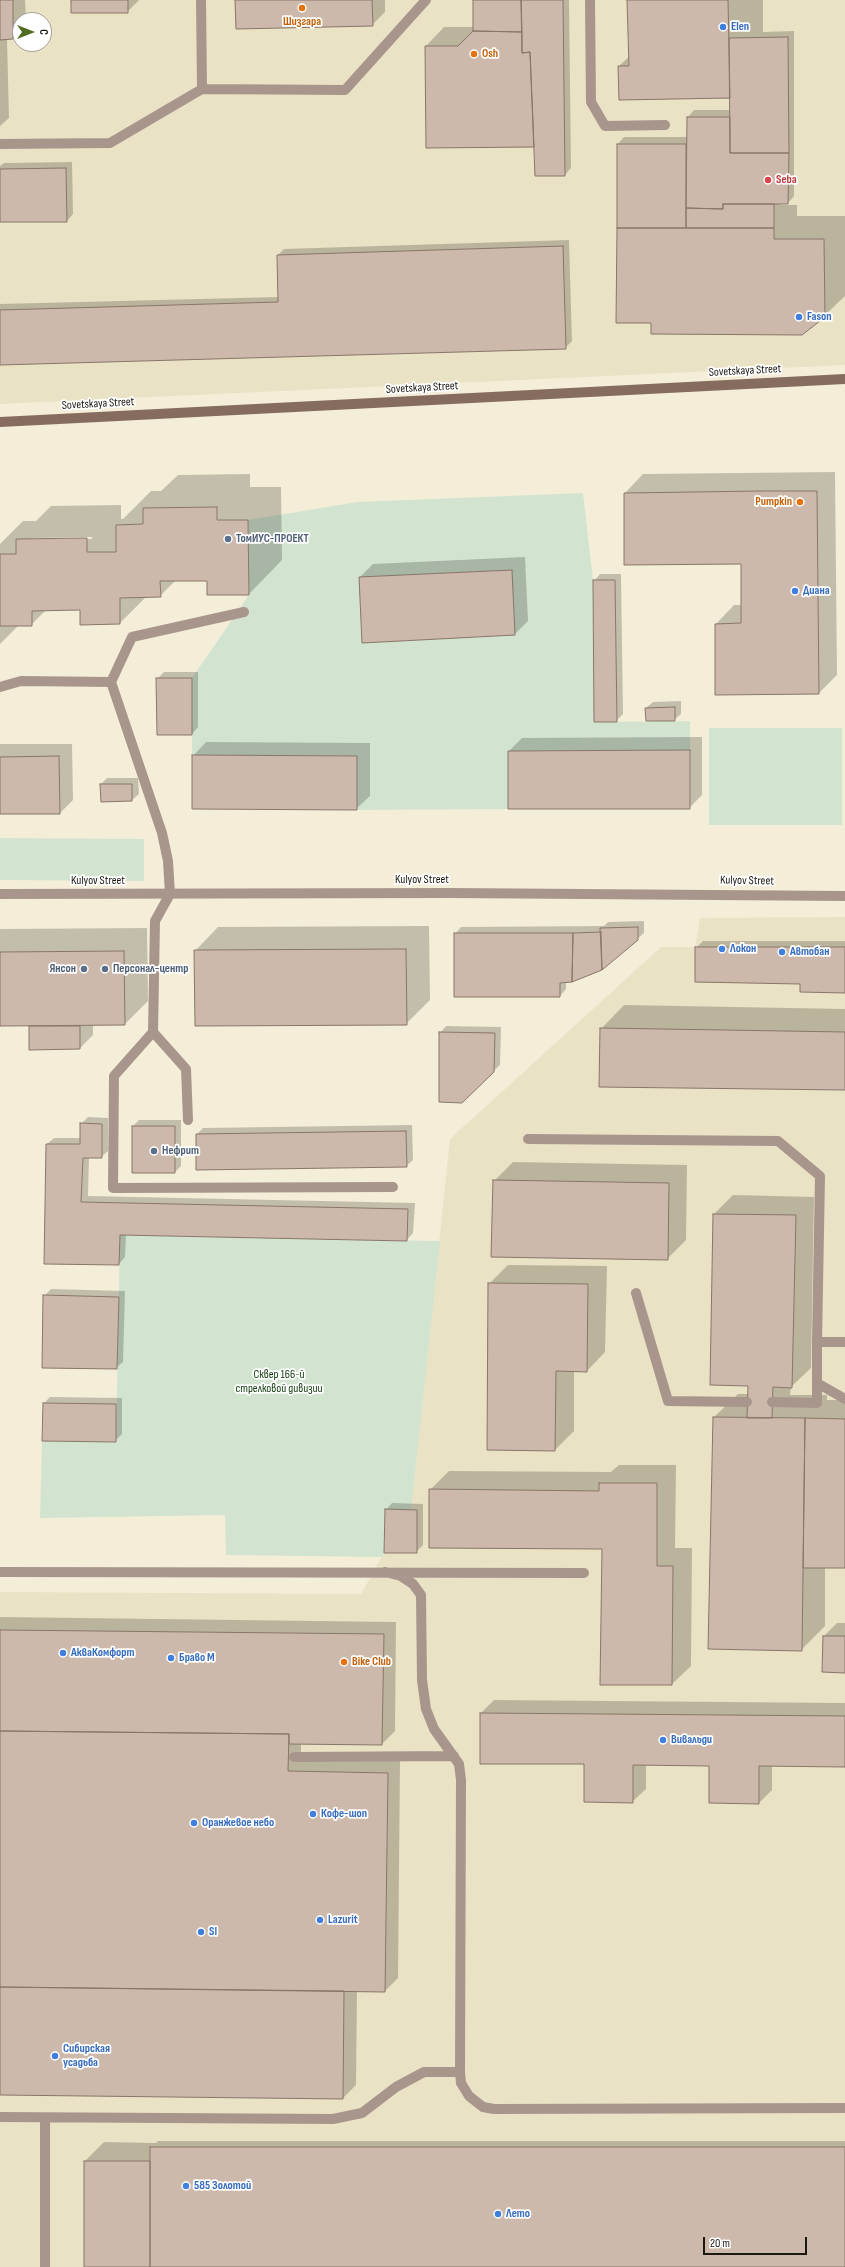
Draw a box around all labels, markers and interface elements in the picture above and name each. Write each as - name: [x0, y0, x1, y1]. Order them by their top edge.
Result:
- marker: Шизгара: [297, 3, 307, 13]
- north arrow: [12, 12, 52, 52]
- place label: Шизгара: [283, 15, 321, 29]
- place label: Elen: [731, 20, 749, 34]
- marker: Elen: [718, 22, 728, 32]
- text: С: [37, 29, 50, 35]
- place label: Osh: [482, 47, 498, 61]
- marker: Osh: [469, 49, 479, 59]
- place label: Seba: [776, 173, 797, 187]
- marker: Seba: [763, 175, 773, 185]
- place label: Fason: [807, 310, 832, 324]
- marker: Fason: [794, 312, 804, 322]
- street label: Sovetskaya Street: [708, 362, 782, 380]
- street label: Sovetskaya Street: [385, 379, 459, 397]
- street label: Sovetskaya Street: [61, 395, 135, 413]
- place label: Pumpkin: [755, 495, 792, 509]
- marker: Pumpkin: [795, 497, 805, 507]
- place label: ТомИУС-ПРОЕКТ: [236, 532, 309, 546]
- marker: ТомИУС-ПРОЕКТ: [223, 534, 233, 544]
- place label: Диана: [803, 584, 830, 598]
- marker: Диана: [790, 586, 800, 596]
- street label: Kulyov Street: [395, 873, 449, 887]
- street label: Kulyov Street: [720, 873, 774, 889]
- street label: Kulyov Street: [71, 874, 125, 888]
- place label: Локон: [730, 942, 756, 956]
- marker: Локон: [717, 944, 727, 954]
- place label: Автобан: [790, 945, 829, 959]
- marker: Автобан: [777, 947, 787, 957]
- place label: Янсон: [49, 962, 76, 976]
- place label: Персонал-центр: [113, 962, 188, 976]
- marker: Янсон: [79, 964, 89, 974]
- marker: Персонал-центр: [100, 964, 110, 974]
- place label: Нефрит: [162, 1144, 199, 1158]
- marker: Нефрит: [149, 1146, 159, 1156]
- park label: Сквер 166-й стрелковой дивизии: [235, 1368, 323, 1396]
- place label: АкваКомфорт: [71, 1646, 134, 1660]
- marker: АкваКомфорт: [58, 1648, 68, 1658]
- place label: Браво М: [179, 1651, 215, 1665]
- marker: Браво М: [166, 1653, 176, 1663]
- place label: Bike Club: [352, 1655, 391, 1669]
- marker: Bike Club: [339, 1657, 349, 1667]
- place label: Вивальди: [671, 1733, 712, 1747]
- marker: Вивальди: [658, 1735, 668, 1745]
- place label: Кофе-шоп: [321, 1807, 367, 1821]
- marker: Кофе-шоп: [308, 1809, 318, 1819]
- place label: Оранжевое небо: [202, 1816, 274, 1830]
- marker: Оранжевое небо: [189, 1818, 199, 1828]
- place label: Lazurit: [328, 1913, 358, 1927]
- marker: Lazurit: [315, 1915, 325, 1925]
- place label: SI: [209, 1925, 217, 1939]
- marker: SI: [196, 1927, 206, 1937]
- place label: Сибирская усадьба: [63, 2042, 110, 2070]
- marker: Сибирская усадьба: [50, 2051, 60, 2061]
- place label: 585 Золотой: [194, 2179, 251, 2193]
- marker: 585 Золотой: [181, 2181, 191, 2191]
- place label: Лето: [506, 2207, 530, 2221]
- marker: Лето: [493, 2209, 503, 2219]
- scale bar: [705, 2229, 809, 2255]
- text: 20 m: [710, 2236, 730, 2251]

